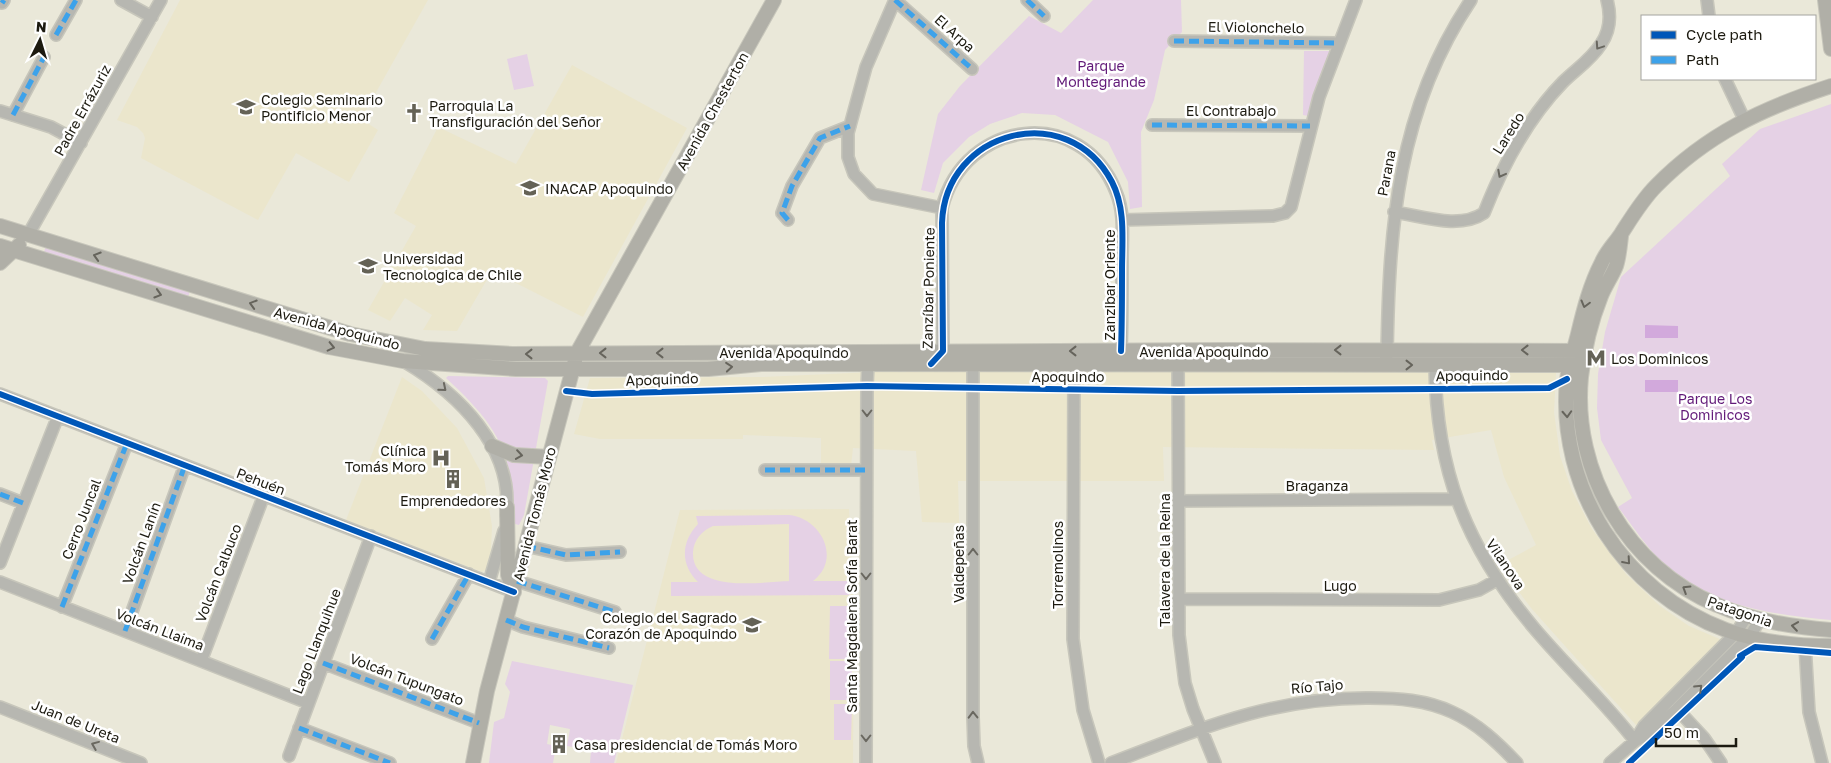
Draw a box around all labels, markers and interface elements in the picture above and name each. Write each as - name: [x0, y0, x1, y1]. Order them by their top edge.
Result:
- street label: El Arpa: [932, 11, 978, 55]
- north arrow: [15, 15, 65, 65]
- legend: [1641, 15, 1816, 80]
- text: N: [35, 18, 47, 35]
- street label: El Violonchelo: [1208, 18, 1304, 36]
- text: Cycle path: [1686, 25, 1762, 43]
- one-way arrow: [1596, 40, 1605, 50]
- street label: Avenida Chesterton: [672, 49, 752, 173]
- text: Path: [1686, 50, 1719, 68]
- park label: Parque Montegrande: [1056, 57, 1146, 90]
- street label: Padre Errázuriz: [50, 61, 114, 159]
- place label: Colegio Seminario Pontificio Menor: [261, 91, 383, 124]
- school or university icon: Colegio Seminario Pontificio Menor: [235, 96, 257, 118]
- place label: Parroquia La Transfiguración del Señor: [429, 97, 602, 130]
- church icon: Parroquia La Transfiguración del Señor: [403, 102, 425, 124]
- street label: El Contrabajo: [1186, 102, 1276, 119]
- street label: Laredo: [1488, 109, 1528, 157]
- street label: Parana: [1373, 148, 1399, 198]
- one-way arrow: [1497, 169, 1507, 178]
- school or university icon: INACAP Apoquindo: [519, 177, 541, 199]
- place label: INACAP Apoquindo: [545, 180, 673, 197]
- street label: Zanzíbar Poniente: [918, 227, 938, 349]
- street label: Zanzibar Oriente: [1101, 229, 1118, 341]
- place label: Universidad Tecnologica de Chile: [383, 250, 522, 283]
- one-way arrow: [94, 252, 102, 262]
- school or university icon: Universidad Tecnologica de Chile: [357, 255, 379, 277]
- one-way arrow: [154, 288, 162, 298]
- one-way arrow: [249, 300, 257, 310]
- one-way arrow: [1581, 300, 1591, 308]
- street label: Avenida Apoquindo: [272, 303, 402, 353]
- one-way arrow: [326, 341, 335, 351]
- street label: Avenida Apoquindo: [1139, 343, 1269, 360]
- street label: Avenida Apoquindo: [719, 344, 849, 361]
- one-way arrow: [1334, 345, 1342, 355]
- one-way arrow: [1521, 345, 1528, 355]
- one-way arrow: [1068, 346, 1076, 356]
- metro station icon: Los Dominicos: [1585, 347, 1607, 369]
- one-way arrow: [598, 348, 606, 358]
- one-way arrow: [655, 348, 663, 358]
- one-way arrow: [524, 349, 532, 359]
- place label: Los Dominicos: [1611, 350, 1708, 367]
- one-way arrow: [1405, 359, 1413, 370]
- one-way arrow: [725, 362, 733, 373]
- street label: Apoquindo: [1435, 366, 1509, 384]
- street label: Apoquindo: [1032, 368, 1104, 385]
- street label: Apoquindo: [625, 369, 699, 389]
- one-way arrow: [438, 382, 447, 391]
- park label: Parque Los Dominicos: [1678, 390, 1752, 423]
- one-way arrow: [862, 410, 872, 417]
- one-way arrow: [1561, 410, 1572, 418]
- place label: Clínica Tomás Moro: [345, 442, 426, 475]
- street label: Avenida Tomás Moro: [509, 445, 559, 583]
- hospital icon: Clínica Tomás Moro: [430, 447, 452, 469]
- one-way arrow: [515, 450, 524, 460]
- street label: Pehuén: [234, 464, 288, 498]
- building icon: Emprendedores: [442, 468, 464, 490]
- street label: Cerro Juncal: [58, 476, 104, 562]
- street label: Braganza: [1286, 477, 1348, 494]
- place label: Emprendedores: [400, 492, 506, 509]
- street label: Talavera de la Reina: [1156, 493, 1173, 627]
- street label: Volcán Lanín: [118, 500, 164, 586]
- street label: Santa Magdalena Sofía Barat: [843, 519, 860, 713]
- street label: Volcán Calbuco: [191, 521, 245, 625]
- street label: Torremolinos: [1049, 521, 1066, 609]
- street label: Valdepeñas: [950, 525, 967, 603]
- street label: Vilanova: [1483, 535, 1529, 593]
- one-way arrow: [968, 548, 978, 556]
- one-way arrow: [1621, 556, 1630, 565]
- one-way arrow: [861, 572, 871, 580]
- street label: Lugo: [1323, 577, 1357, 594]
- street label: Lago Llanquihue: [288, 586, 344, 696]
- one-way arrow: [1683, 586, 1692, 595]
- street label: Patagonia: [1705, 592, 1775, 630]
- street label: Volcán Llaima: [113, 604, 207, 654]
- place label: Colegio del Sagrado Corazón de Apoquindo: [585, 609, 737, 642]
- school or university icon: Colegio del Sagrado Corazón de Apoquindo: [741, 614, 763, 636]
- one-way arrow: [1791, 622, 1800, 632]
- street label: Volcán Tupungato: [348, 649, 466, 709]
- street label: Río Tajo: [1290, 675, 1344, 697]
- one-way arrow: [1693, 684, 1702, 693]
- street label: Juan de Ureta: [29, 696, 123, 746]
- one-way arrow: [968, 710, 978, 718]
- scale bar: [1656, 716, 1736, 748]
- text: 50 m: [1664, 723, 1699, 741]
- building icon: Casa presidencial de Tomás Moro: [548, 733, 570, 755]
- one-way arrow: [861, 734, 871, 742]
- place label: Casa presidencial de Tomás Moro: [574, 736, 798, 753]
- one-way arrow: [91, 741, 100, 751]

